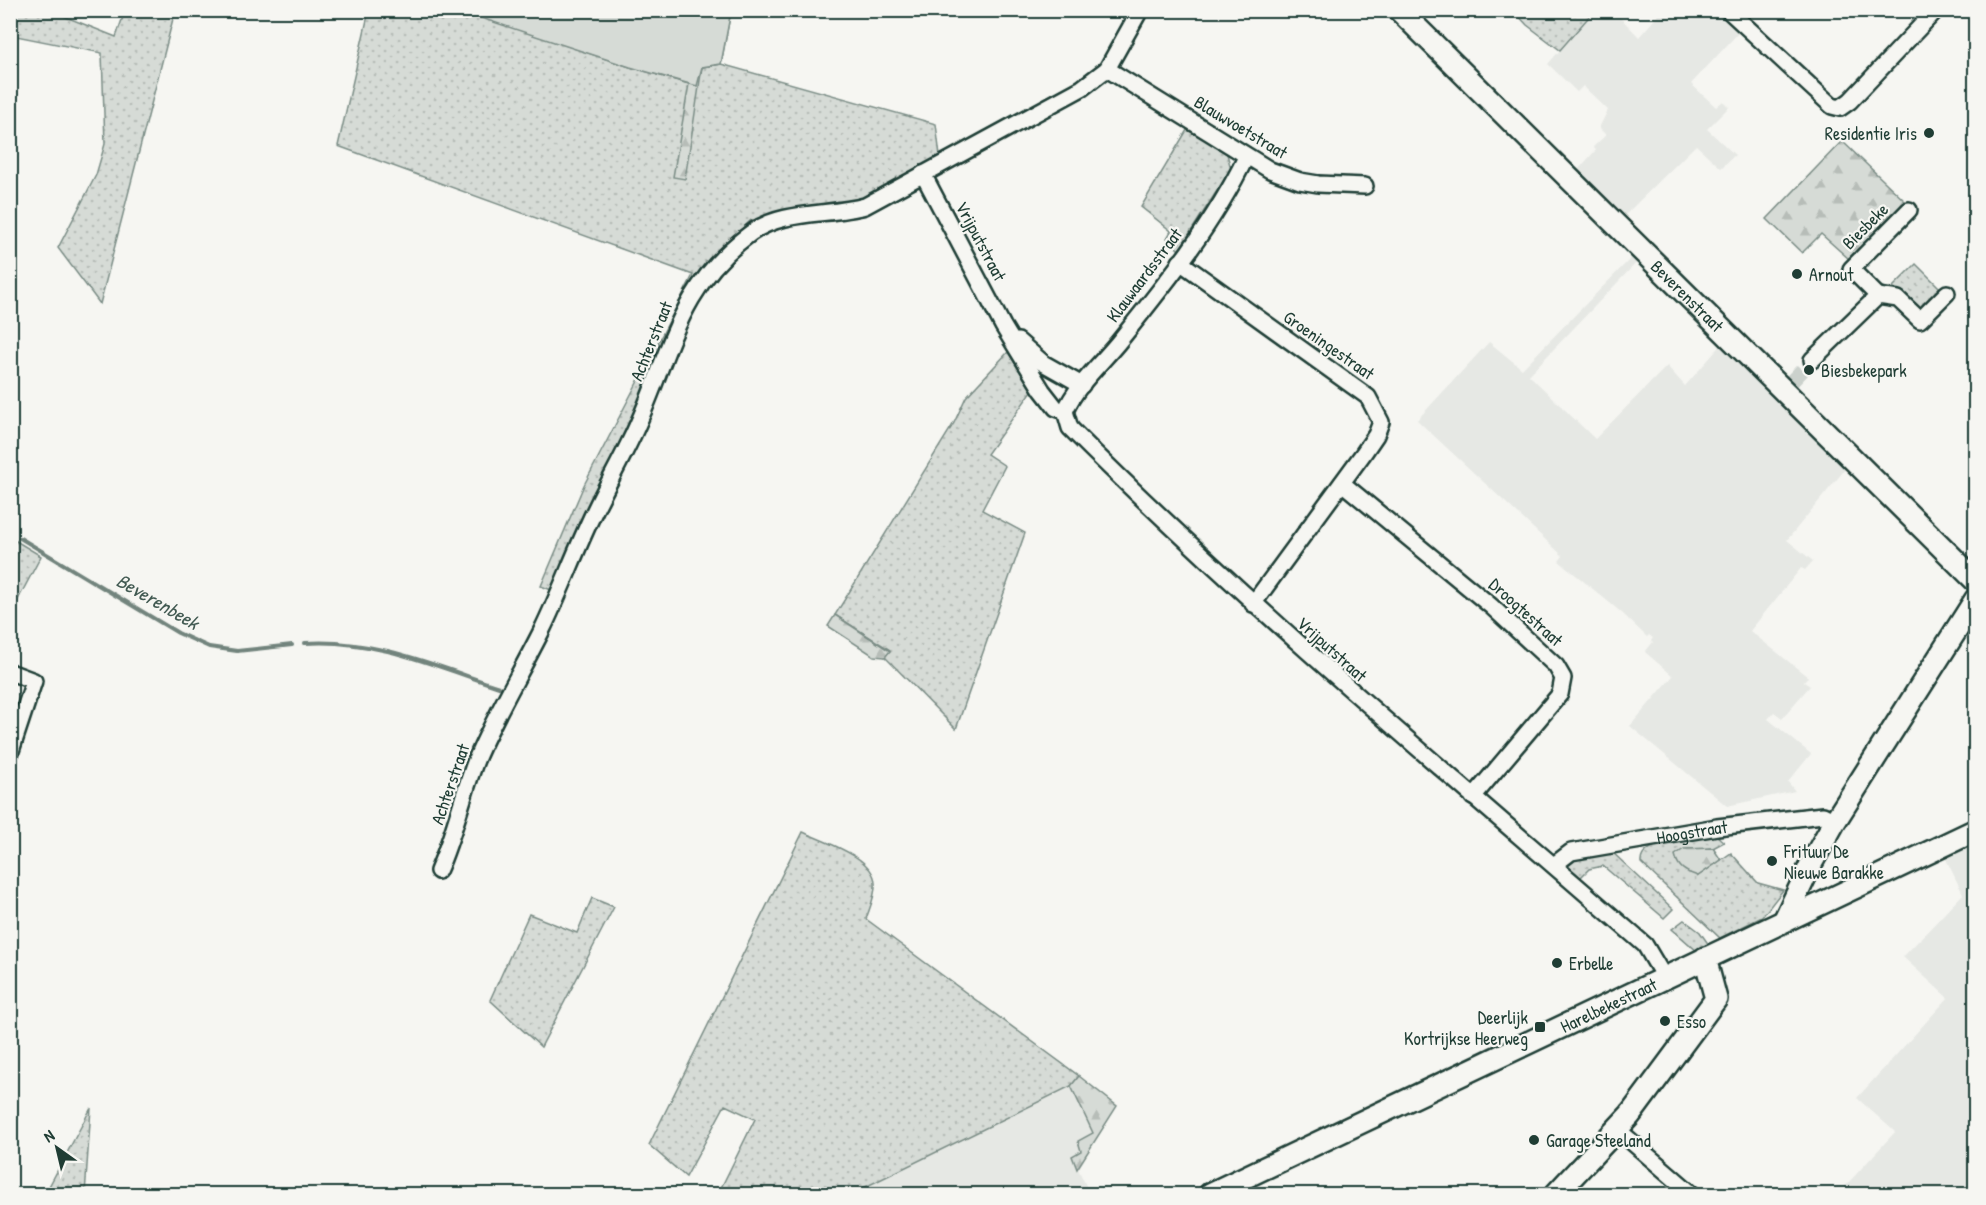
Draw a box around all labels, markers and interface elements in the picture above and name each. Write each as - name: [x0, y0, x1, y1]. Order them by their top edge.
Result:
- street label: Blauwvoetstraat: [1190, 89, 1293, 165]
- place label: Residentie Iris: [1825, 121, 1917, 146]
- marker: Residentie Iris: [1922, 126, 1936, 140]
- street label: Vrijputstraat: [950, 197, 1013, 286]
- street label: Biesbeke: [1836, 197, 1894, 255]
- street label: Klauwaardsstraat: [1100, 222, 1188, 327]
- street label: Beverenstraat: [1646, 254, 1730, 338]
- place label: Arnout: [1809, 262, 1854, 287]
- marker: Arnout: [1790, 267, 1804, 281]
- street label: Achterstraat: [624, 297, 679, 385]
- street label: Groeningestraat: [1278, 304, 1380, 386]
- place label: Biesbekepark: [1821, 358, 1907, 383]
- marker: Biesbekepark: [1802, 363, 1816, 377]
- water label: Beverenbeek: [112, 567, 206, 636]
- street label: Droogtestraat: [1484, 572, 1569, 653]
- street label: Vrijputstraat: [1291, 611, 1373, 688]
- street label: Achterstraat: [425, 739, 476, 828]
- street label: Hoogstraat: [1655, 813, 1729, 850]
- place label: Frituur De Nieuwe Barakke: [1783, 839, 1884, 885]
- marker: Frituur De Nieuwe Barakke: [1765, 854, 1779, 868]
- place label: Erbelle: [1569, 951, 1613, 976]
- marker: Erbelle: [1550, 956, 1564, 970]
- street label: Harelbekestraat: [1556, 971, 1661, 1038]
- place label: Deerlijk Kortrijkse Heerweg: [1404, 1005, 1529, 1051]
- place label: Esso: [1677, 1009, 1706, 1034]
- marker: Esso: [1658, 1014, 1672, 1028]
- marker: Deerlijk Kortrijkse Heerweg: [1533, 1020, 1547, 1034]
- north arrow: [27, 1118, 87, 1178]
- text: N: [39, 1124, 59, 1147]
- place label: Garage Steeland: [1546, 1128, 1651, 1153]
- marker: Garage Steeland: [1527, 1133, 1541, 1147]

